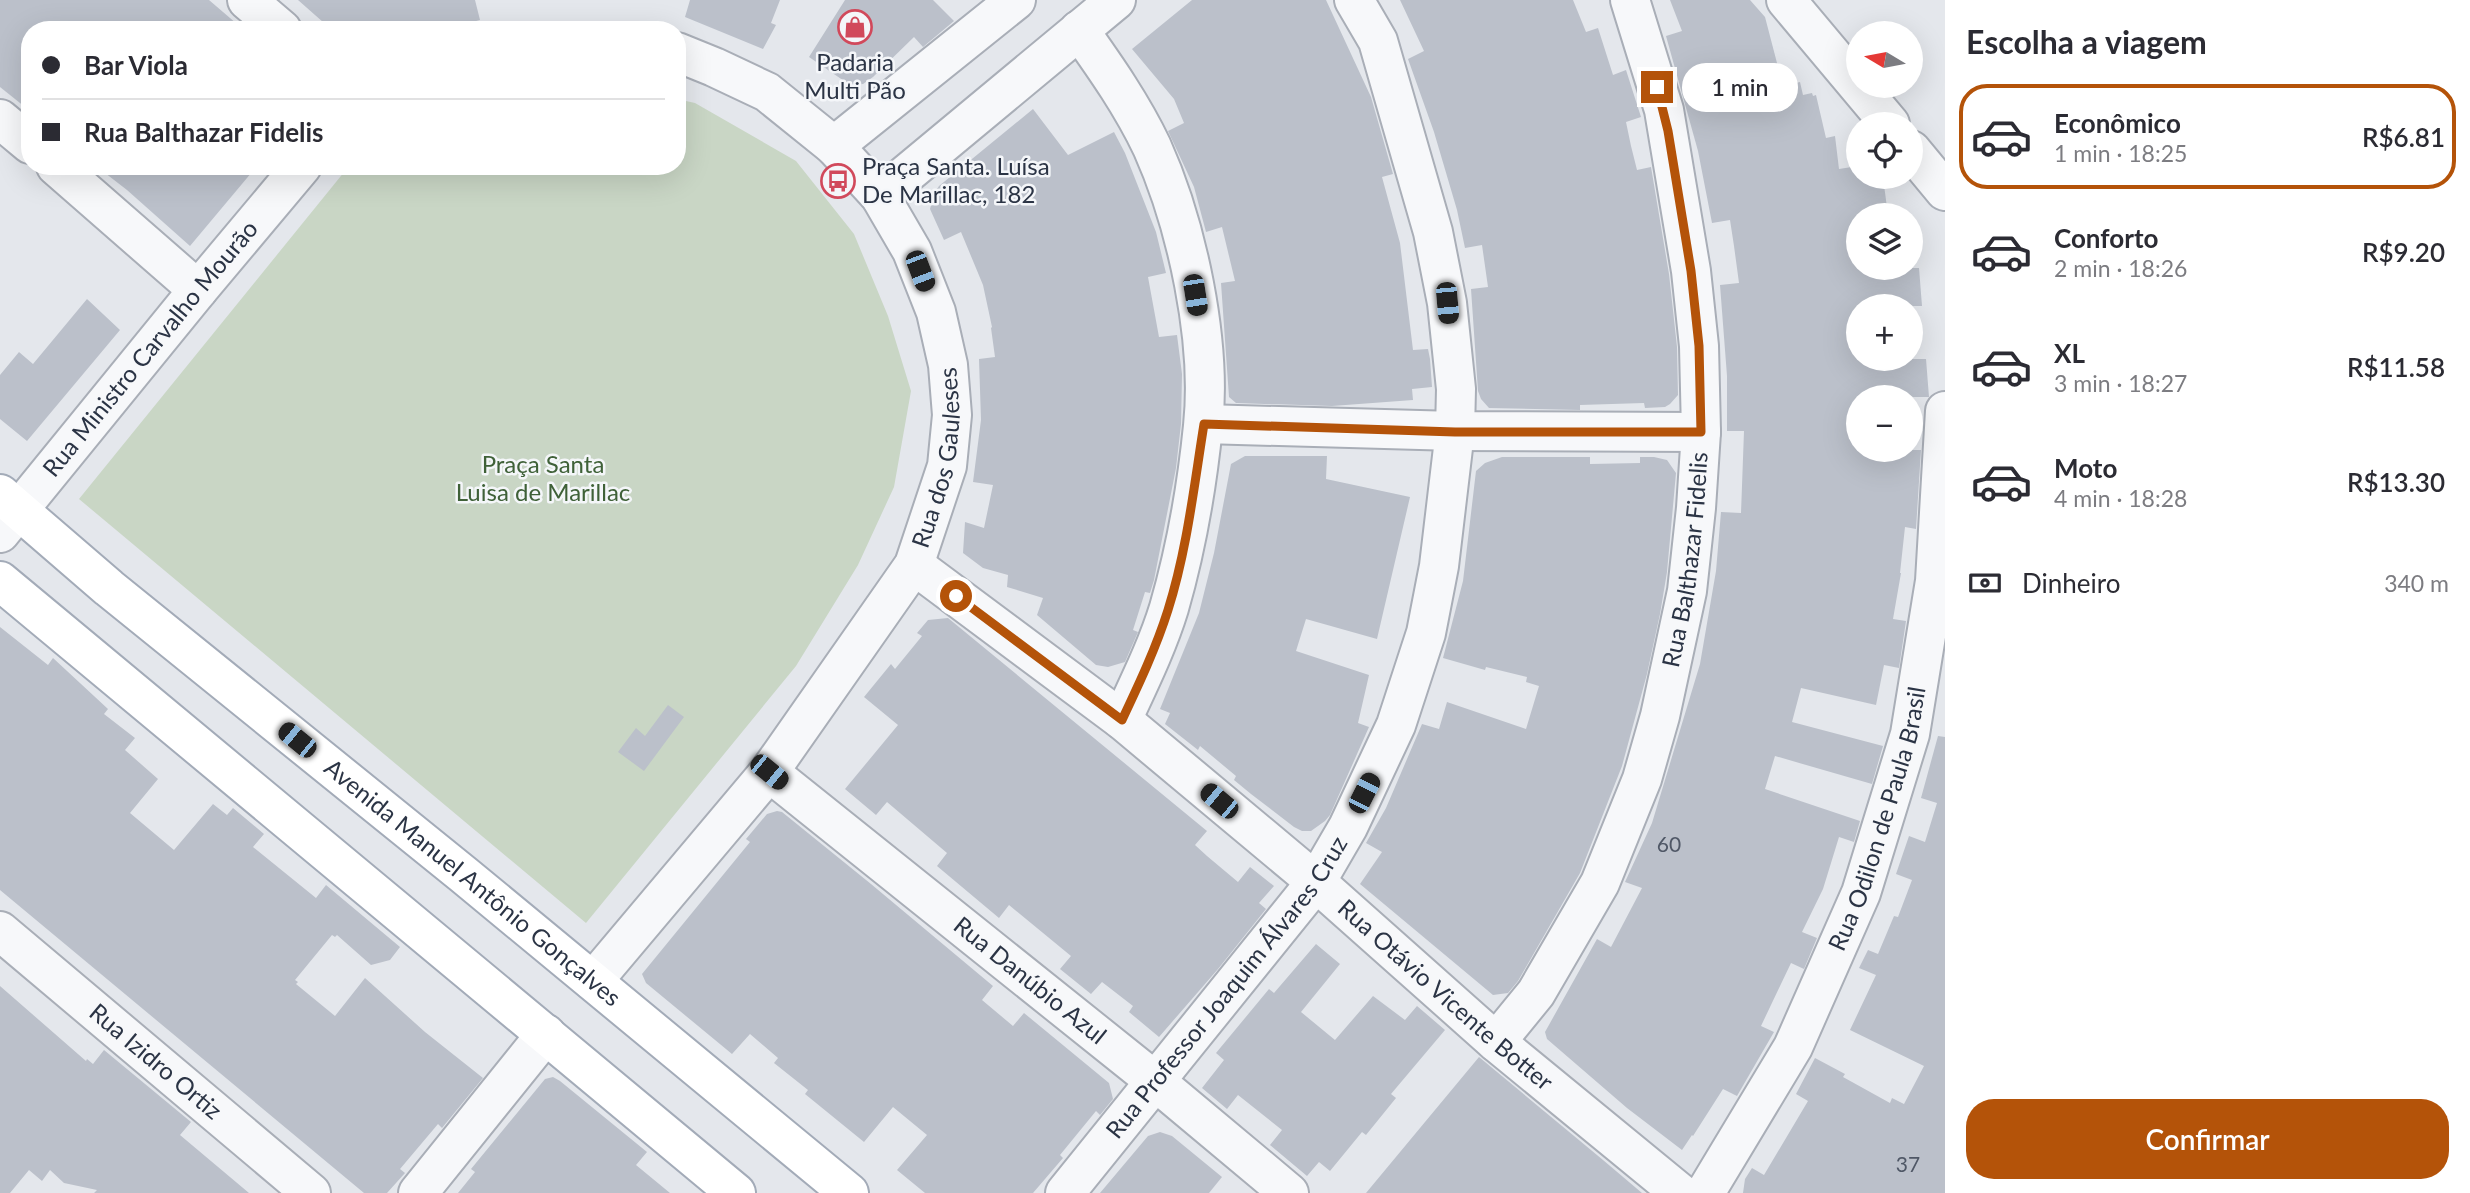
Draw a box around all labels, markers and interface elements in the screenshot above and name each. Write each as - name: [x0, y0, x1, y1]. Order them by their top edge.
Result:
- shop icon: Padaria Multi Pão: [836, 8, 874, 46]
- north arrow: [1846, 21, 1923, 98]
- map controls: [1846, 21, 1923, 462]
- text: Escolha a viagem: [1966, 22, 2207, 61]
- place label: Padaria Multi Pão: [804, 47, 906, 104]
- text: Bar Viola: [84, 49, 188, 81]
- callout: 1 min: [1682, 62, 1797, 112]
- route end: [1641, 71, 1673, 103]
- text: 1 min: [1712, 73, 1768, 101]
- icon: car: [1970, 105, 2033, 168]
- text: Econômico: [2054, 107, 2181, 139]
- button: locate: [1846, 112, 1923, 189]
- text: Rua Balthazar Fidelis: [84, 116, 324, 148]
- text: R$6.81: [2362, 121, 2445, 153]
- text: 1 min · 18:25: [2054, 139, 2187, 167]
- place label: Praça Santa. Luísa De Marillac, 182: [862, 151, 1050, 208]
- bus stop icon: Praça Santa. Luísa De Marillac, 182: [819, 162, 857, 200]
- button: layers: [1846, 203, 1923, 280]
- street label: Rua Ministro Carvalho Mourão: [36, 214, 263, 482]
- icon: car: [1970, 220, 2033, 283]
- text: Conforto: [2054, 222, 2158, 254]
- text: R$9.20: [2362, 236, 2445, 268]
- car: [903, 248, 938, 294]
- text: 2 min · 18:26: [2054, 254, 2187, 282]
- car: [1182, 273, 1209, 317]
- car: [1435, 281, 1460, 325]
- button: +: [1846, 294, 1923, 371]
- icon: car: [1970, 335, 2033, 398]
- text: XL: [2054, 337, 2085, 369]
- text: R$11.58: [2347, 351, 2445, 383]
- street label: Rua dos Gauleses: [905, 367, 965, 551]
- text: 3 min · 18:27: [2054, 369, 2187, 397]
- button: −: [1846, 385, 1923, 462]
- park label: Praça Santa Luisa de Marillac: [456, 449, 630, 506]
- icon: car: [1970, 450, 2033, 513]
- street label: Rua Balthazar Fidelis: [1655, 451, 1713, 670]
- text: Moto: [2054, 452, 2117, 484]
- text: R$13.30: [2347, 466, 2445, 498]
- text: 4 min · 18:28: [2054, 484, 2187, 512]
- icon: cash: [1966, 564, 2004, 602]
- text: Dinheiro: [2022, 567, 2120, 599]
- text: 340 m: [2384, 569, 2449, 597]
- route start: [940, 580, 972, 612]
- street label: Rua Odilon de Paula Brasil: [1821, 684, 1931, 955]
- car: [275, 719, 320, 761]
- car: [747, 751, 792, 793]
- street label: Avenida Manuel Antônio Gonçalves: [319, 752, 627, 1012]
- car: [1346, 770, 1383, 816]
- car: [1197, 779, 1242, 823]
- street label: Rua Professor Joaquim Álvares Cruz: [1099, 830, 1353, 1144]
- house number: 60: [1657, 831, 1681, 856]
- street label: Rua Otávio Vicente Botter: [1333, 893, 1560, 1096]
- street label: Rua Danúbio Azul: [949, 910, 1113, 1049]
- street label: Rua Izidro Ortiz: [84, 997, 228, 1125]
- button: Confirmar: [1966, 1099, 2449, 1179]
- house number: 37: [1896, 1151, 1920, 1176]

